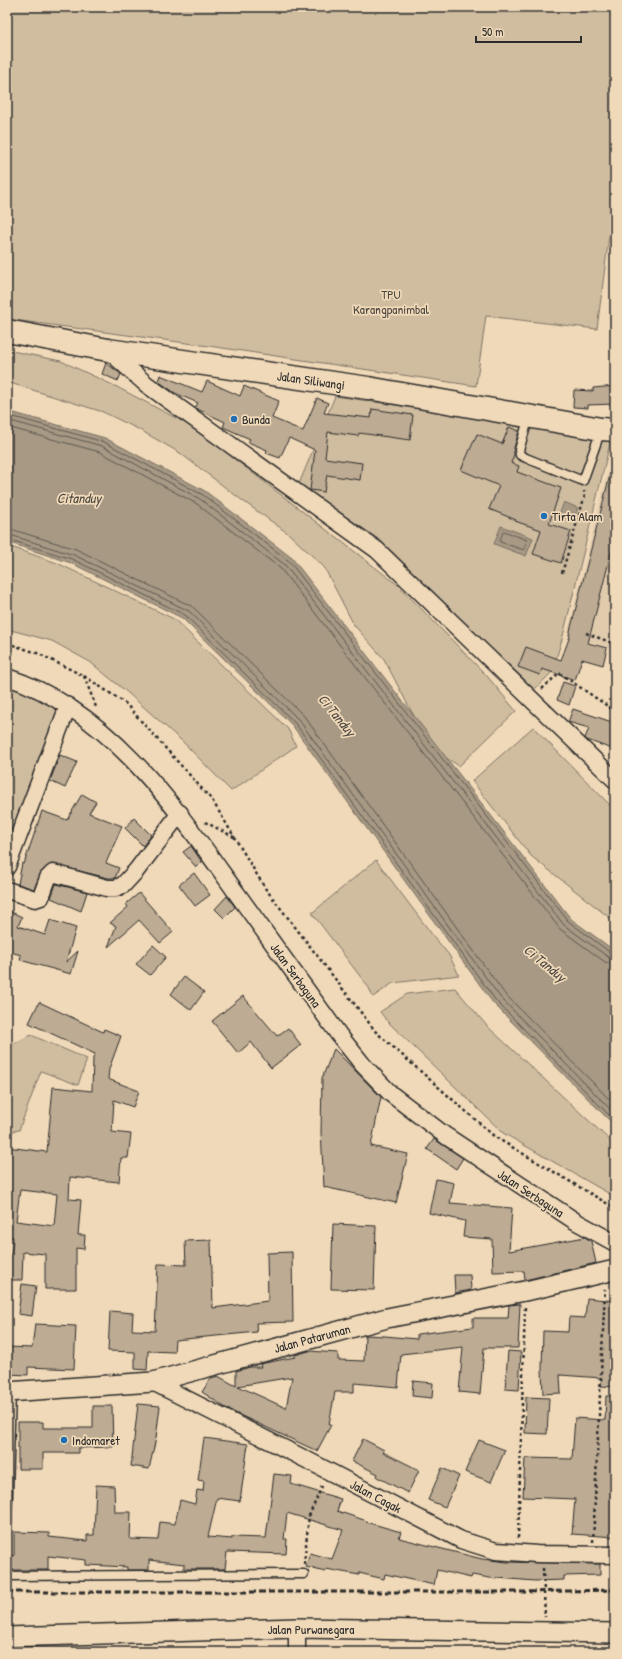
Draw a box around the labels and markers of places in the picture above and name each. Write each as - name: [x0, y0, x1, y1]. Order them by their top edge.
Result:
- place label: Bunda: [242, 410, 270, 428]
- marker: Bunda: [229, 414, 239, 424]
- place label: Tirta Alam: [552, 507, 602, 525]
- marker: Tirta Alam: [539, 511, 549, 521]
- place label: Indomaret: [72, 1431, 120, 1449]
- marker: Indomaret: [59, 1435, 69, 1445]

